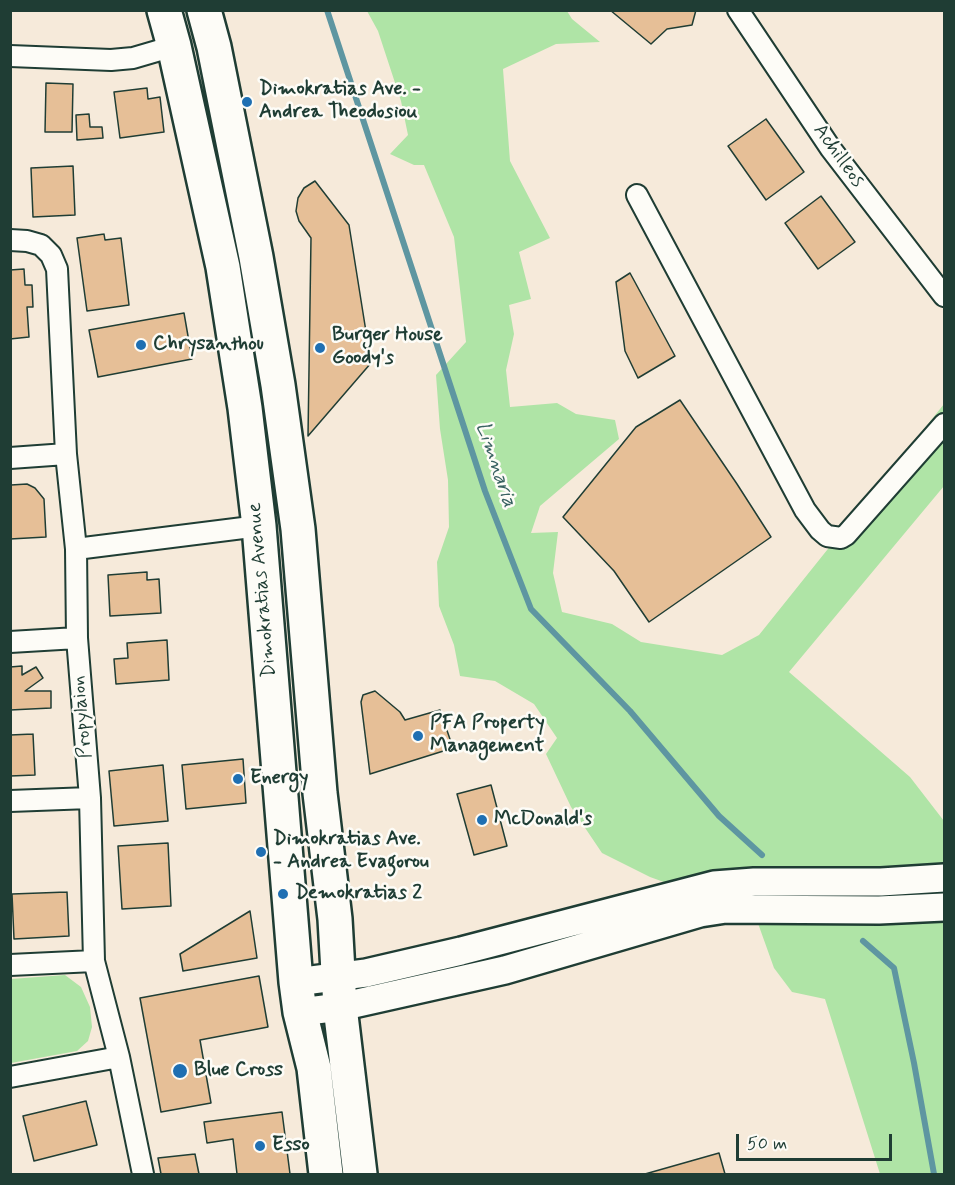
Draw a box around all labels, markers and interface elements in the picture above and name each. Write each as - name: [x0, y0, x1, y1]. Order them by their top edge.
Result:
- place label: Dimokratias Ave. - Andrea Theodosiou: [259, 78, 421, 125]
- marker: Dimokratias Ave. - Andrea Theodosiou: [240, 95, 254, 109]
- street label: Achilleos: [807, 120, 869, 192]
- place label: Burger House Goody's: [332, 324, 443, 371]
- place label: Chrysanthou: [153, 333, 264, 357]
- marker: Chrysanthou: [134, 338, 148, 352]
- marker: Burger House Goody's: [313, 341, 327, 355]
- water label: Limnaria: [469, 419, 521, 511]
- street label: Dimokratias Avenue: [243, 502, 283, 678]
- street label: Propylaion: [67, 675, 99, 759]
- place label: PFA Property Management: [430, 712, 545, 759]
- marker: PFA Property Management: [411, 729, 425, 743]
- place label: Energy: [250, 767, 308, 791]
- marker: Energy: [231, 772, 245, 786]
- place label: McDonald's: [494, 808, 592, 832]
- marker: McDonald's: [475, 813, 489, 827]
- place label: Dimokratias Ave. - Andrea Evagorou: [273, 828, 429, 875]
- marker: Dimokratias Ave. - Andrea Evagorou: [254, 845, 268, 859]
- place label: Demokratias 2: [295, 882, 422, 906]
- marker: Demokratias 2: [276, 887, 290, 901]
- place label: Blue Cross: [194, 1059, 283, 1083]
- marker: Blue Cross: [171, 1062, 189, 1080]
- scale bar: [739, 1122, 895, 1160]
- text: 50 m: [747, 1132, 787, 1156]
- place label: Esso: [272, 1134, 310, 1158]
- marker: Esso: [253, 1139, 267, 1153]

